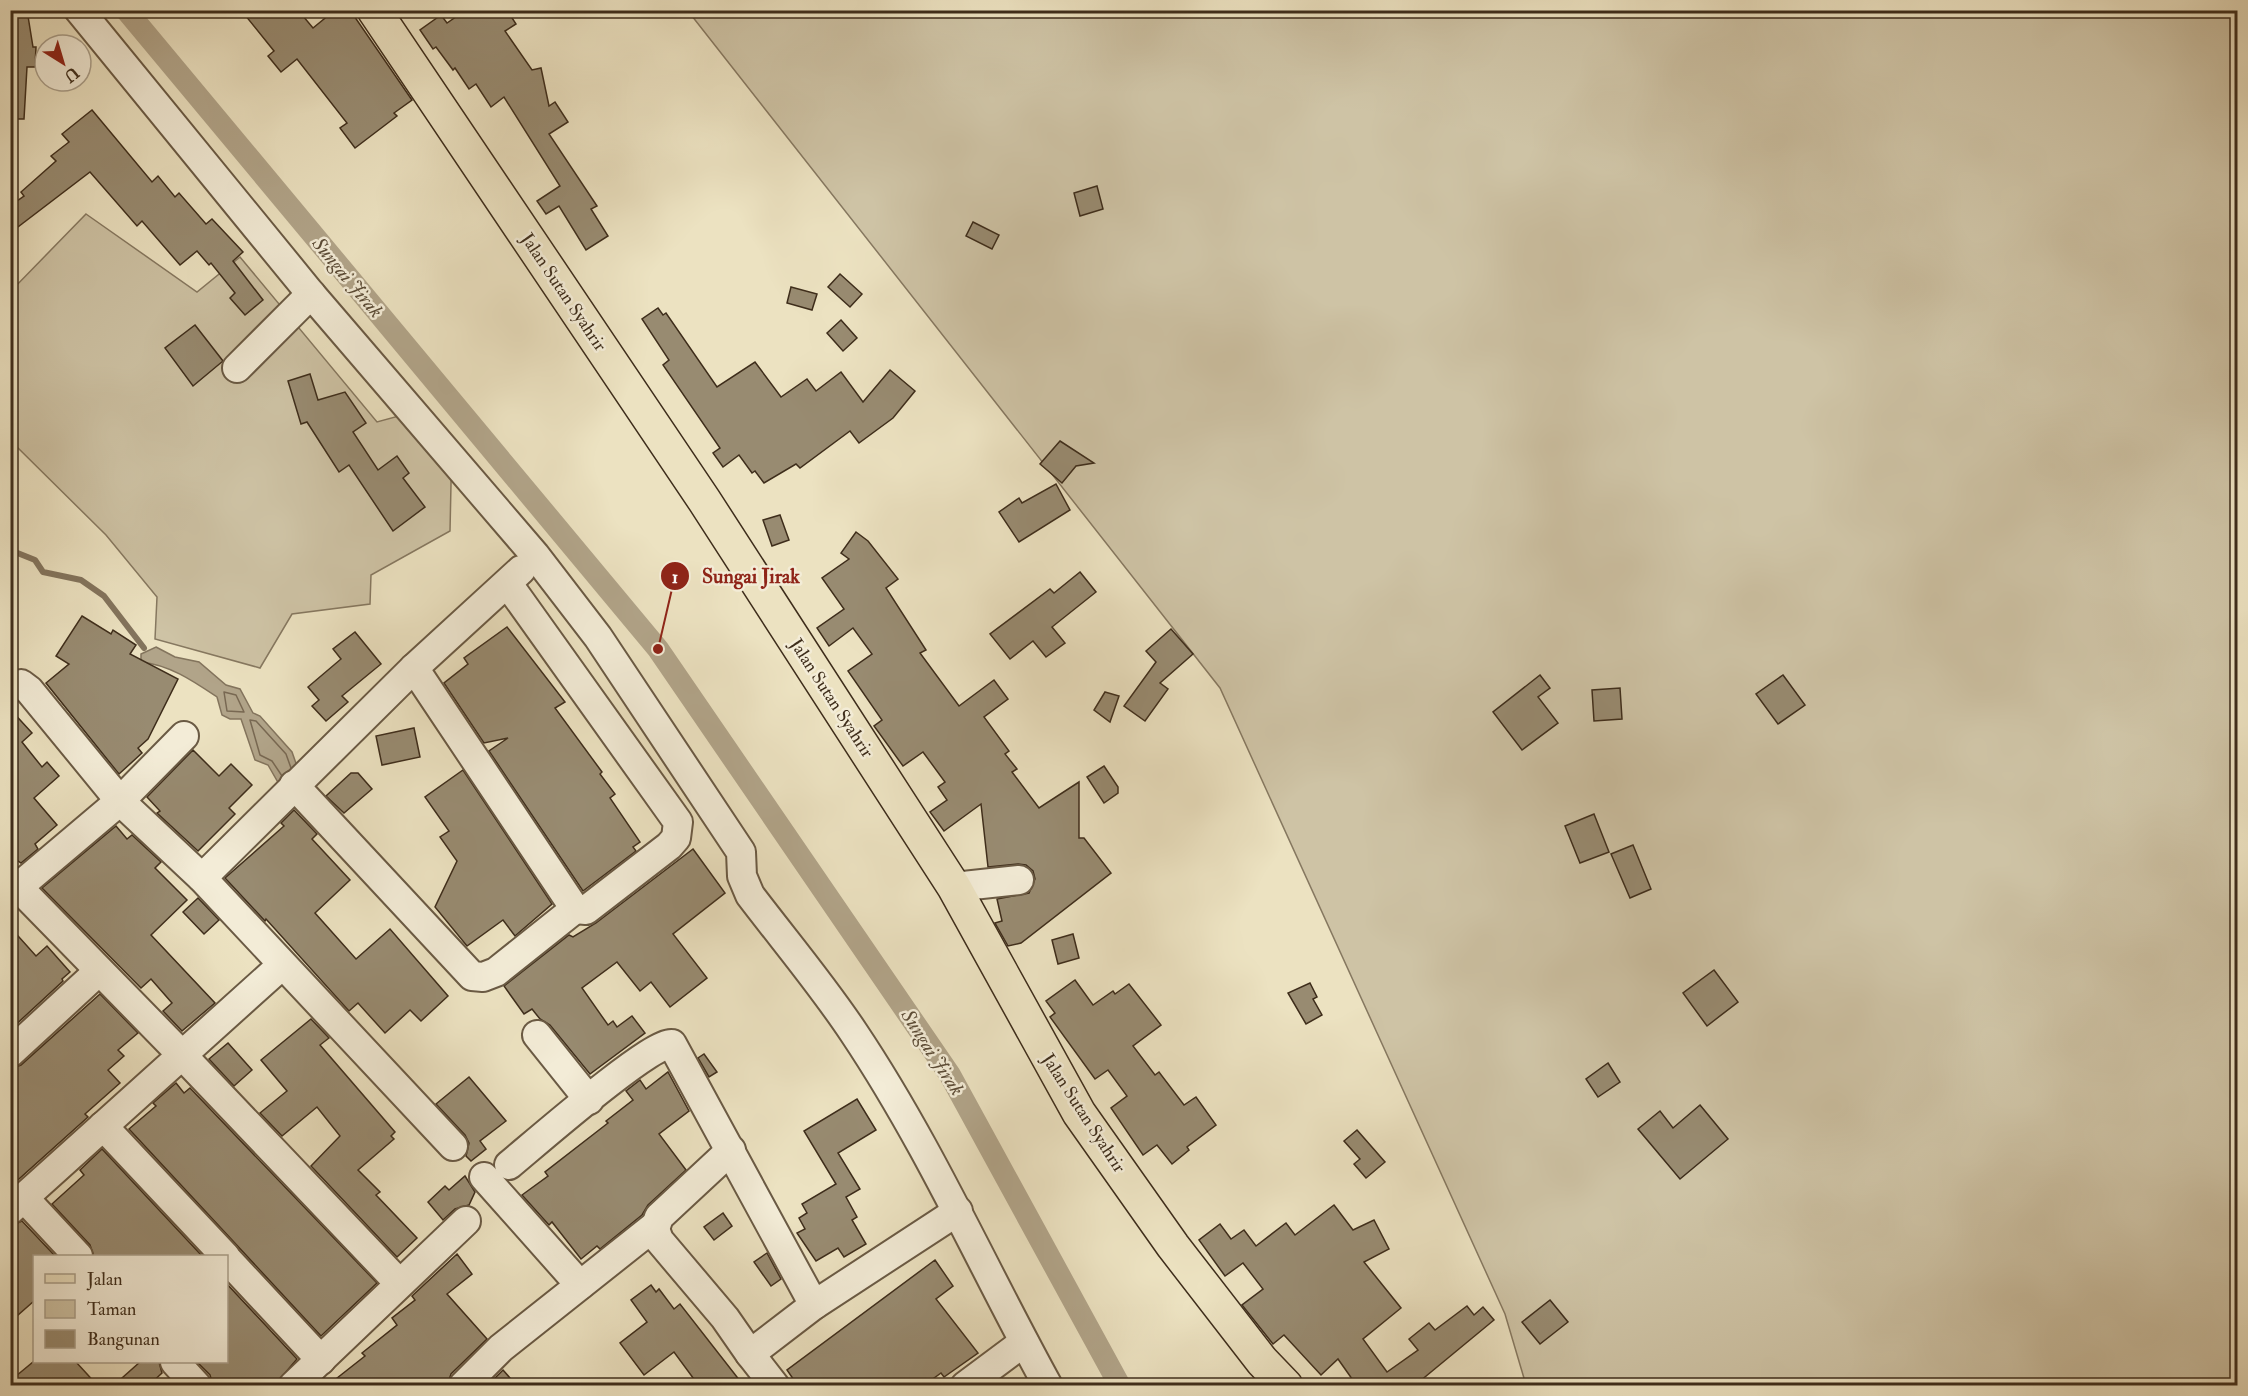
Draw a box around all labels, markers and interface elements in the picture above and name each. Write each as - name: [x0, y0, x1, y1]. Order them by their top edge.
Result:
- north arrow: [33, 33, 93, 93]
- text: U: [60, 62, 83, 87]
- street label: Jalan Sutan Syahrir: [515, 228, 612, 356]
- water label: Sungai Jirak: [306, 231, 389, 323]
- callout: Sungai Jirak: [660, 557, 812, 595]
- text: Sungai Jirak: [702, 564, 800, 590]
- text: 1: [672, 566, 678, 589]
- street label: Jalan Sutan Syahrir: [784, 633, 879, 763]
- water label: Sungai Jirak: [895, 1004, 970, 1100]
- street label: Jalan Sutan Syahrir: [1036, 1048, 1131, 1178]
- legend: [33, 1255, 228, 1363]
- text: Jalan: [86, 1268, 123, 1291]
- text: Taman: [87, 1298, 136, 1321]
- text: Bangunan: [87, 1328, 160, 1351]

